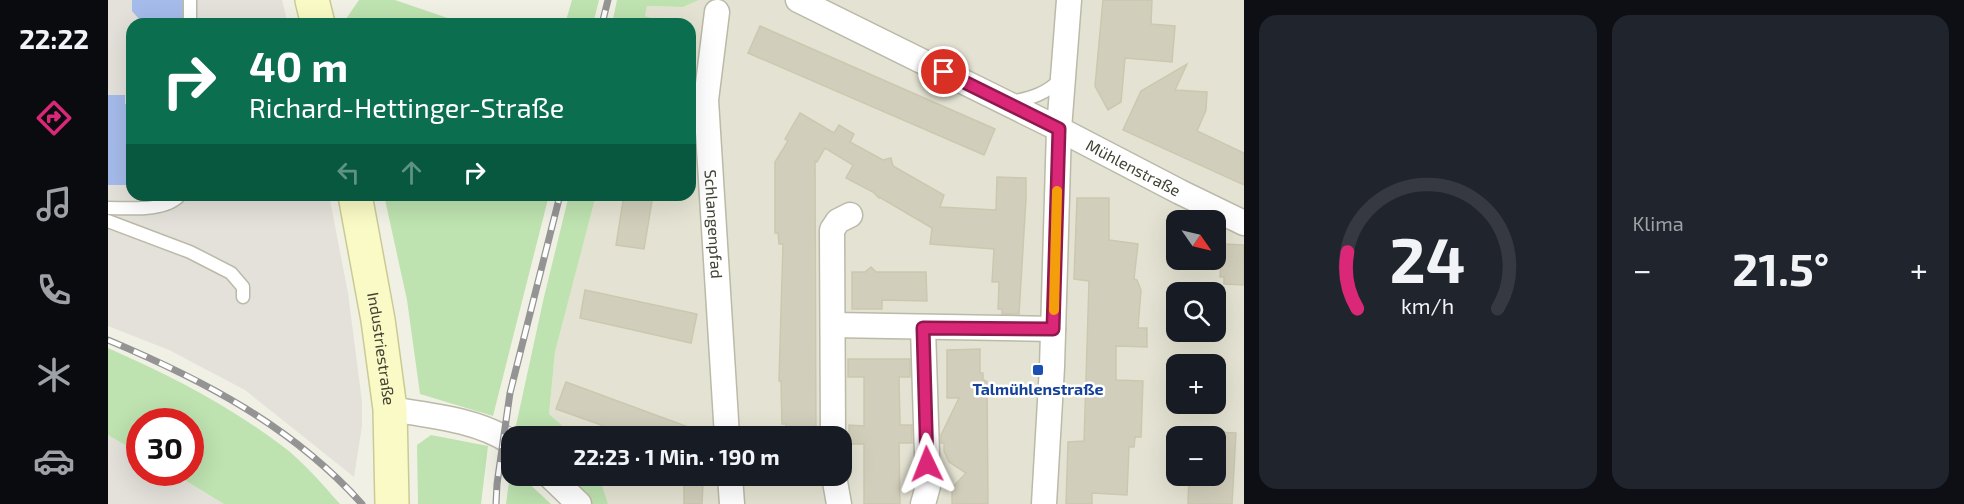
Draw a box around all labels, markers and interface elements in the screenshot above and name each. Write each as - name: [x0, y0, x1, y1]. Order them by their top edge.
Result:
- text: 22:22: [19, 22, 89, 54]
- text: 40 m: [249, 40, 348, 90]
- icon: right: [150, 42, 228, 120]
- pin: [918, 46, 969, 97]
- icon: arrive: [927, 55, 960, 88]
- text: Richard-Hettinger-Straße: [249, 91, 564, 123]
- icon: directions: [33, 97, 75, 139]
- street label: Mühlenstraße: [1083, 135, 1184, 200]
- icon: left: [332, 156, 365, 189]
- icon: ahead: [395, 156, 428, 189]
- icon: right: [458, 156, 491, 189]
- street label: Schlangenpfad: [701, 169, 727, 279]
- icon: music: [33, 183, 75, 225]
- north arrow: [1166, 210, 1226, 270]
- map controls: [1166, 210, 1226, 486]
- text: Klima: [1633, 211, 1684, 235]
- text: 24: [1390, 221, 1466, 296]
- text: 21.5°: [1732, 241, 1829, 295]
- text: −: [1633, 249, 1652, 289]
- text: +: [1910, 249, 1928, 289]
- icon: phone: [33, 269, 75, 311]
- button: search: [1166, 282, 1226, 342]
- street label: Industriestraße: [364, 291, 399, 406]
- text: km/h: [1401, 293, 1454, 318]
- icon: climate: [33, 354, 75, 396]
- button: +: [1166, 354, 1226, 414]
- marker: Talmühlenstraße: [1031, 363, 1045, 377]
- place label: Talmühlenstraße: [973, 379, 1103, 398]
- speed limit sign: 30: [126, 408, 204, 486]
- button: −: [1166, 426, 1226, 486]
- position arrow: [895, 432, 959, 496]
- icon: car: [33, 440, 75, 482]
- text: 22:23 · 1 Min. · 190 m: [573, 443, 780, 469]

